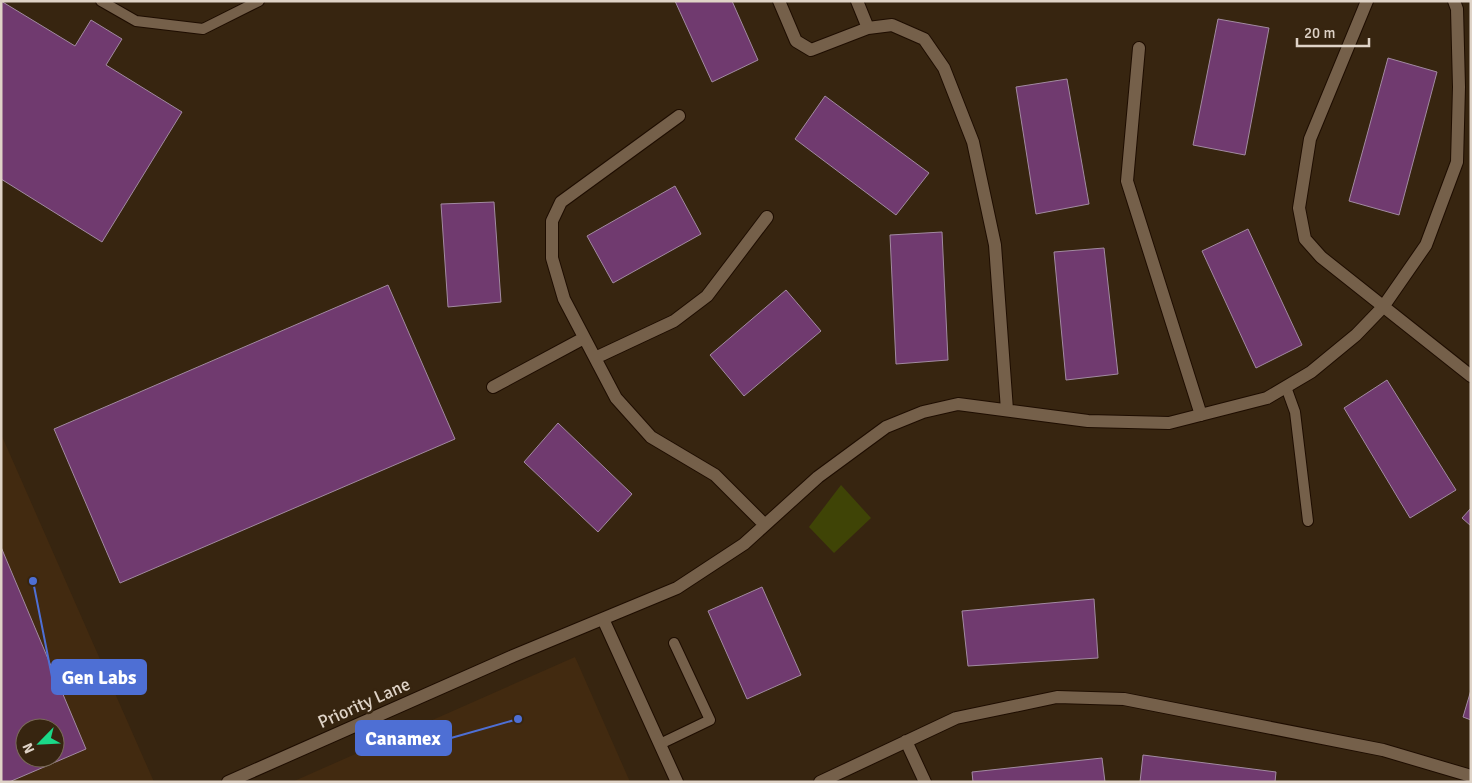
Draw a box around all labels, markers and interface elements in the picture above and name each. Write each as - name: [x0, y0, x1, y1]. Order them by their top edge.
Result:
- scale bar: [1297, 15, 1370, 47]
- text: 20 m: [1304, 24, 1335, 42]
- callout: Gen Labs: [52, 660, 146, 694]
- text: Gen Labs: [62, 666, 136, 690]
- street label: Priority Lane: [314, 673, 414, 733]
- north arrow: [15, 718, 65, 768]
- callout: Canamex: [356, 721, 451, 755]
- text: Canamex: [365, 727, 442, 751]
- text: N: [19, 740, 38, 756]

